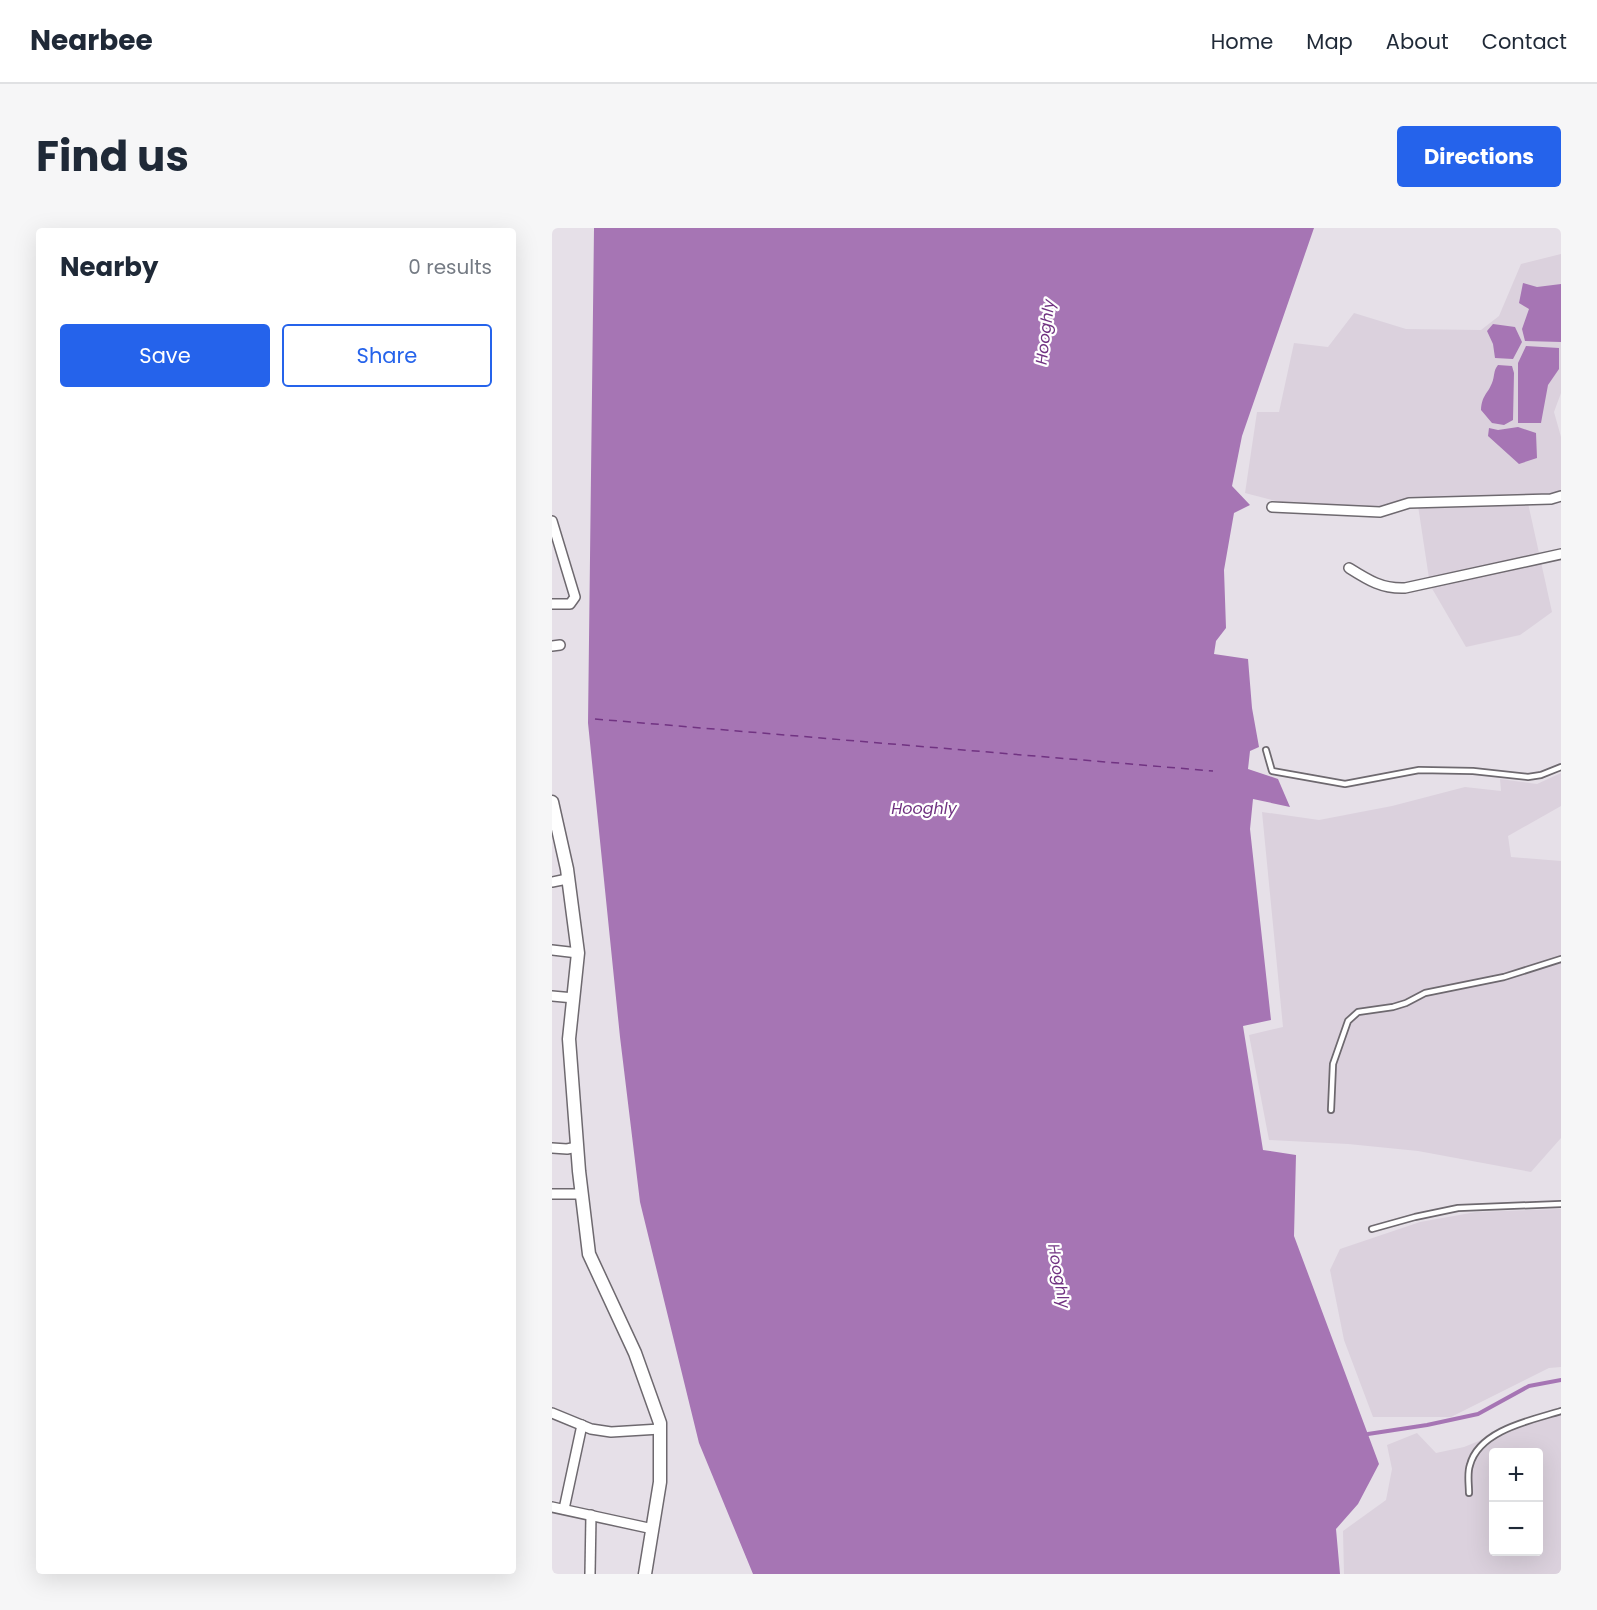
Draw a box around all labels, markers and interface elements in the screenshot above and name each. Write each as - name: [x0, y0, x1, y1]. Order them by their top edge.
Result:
- text: Nearbee: [30, 21, 153, 60]
- text: Home: [1211, 27, 1273, 56]
- text: Map: [1306, 27, 1353, 56]
- text: About: [1386, 27, 1449, 56]
- text: Contact: [1482, 27, 1567, 56]
- button: Directions: [1397, 126, 1561, 187]
- text: Find us: [36, 127, 189, 186]
- text: Nearby: [60, 249, 158, 285]
- text: 0 results: [408, 253, 492, 281]
- water label: Hooghly: [1030, 297, 1061, 366]
- button: Save: [60, 324, 270, 387]
- button: Share: [282, 324, 492, 387]
- water label: Hooghly: [891, 797, 958, 820]
- water label: Hooghly: [1042, 1242, 1076, 1311]
- map controls: [1489, 1448, 1543, 1556]
- button: +: [1489, 1448, 1543, 1502]
- button: −: [1489, 1502, 1543, 1556]

